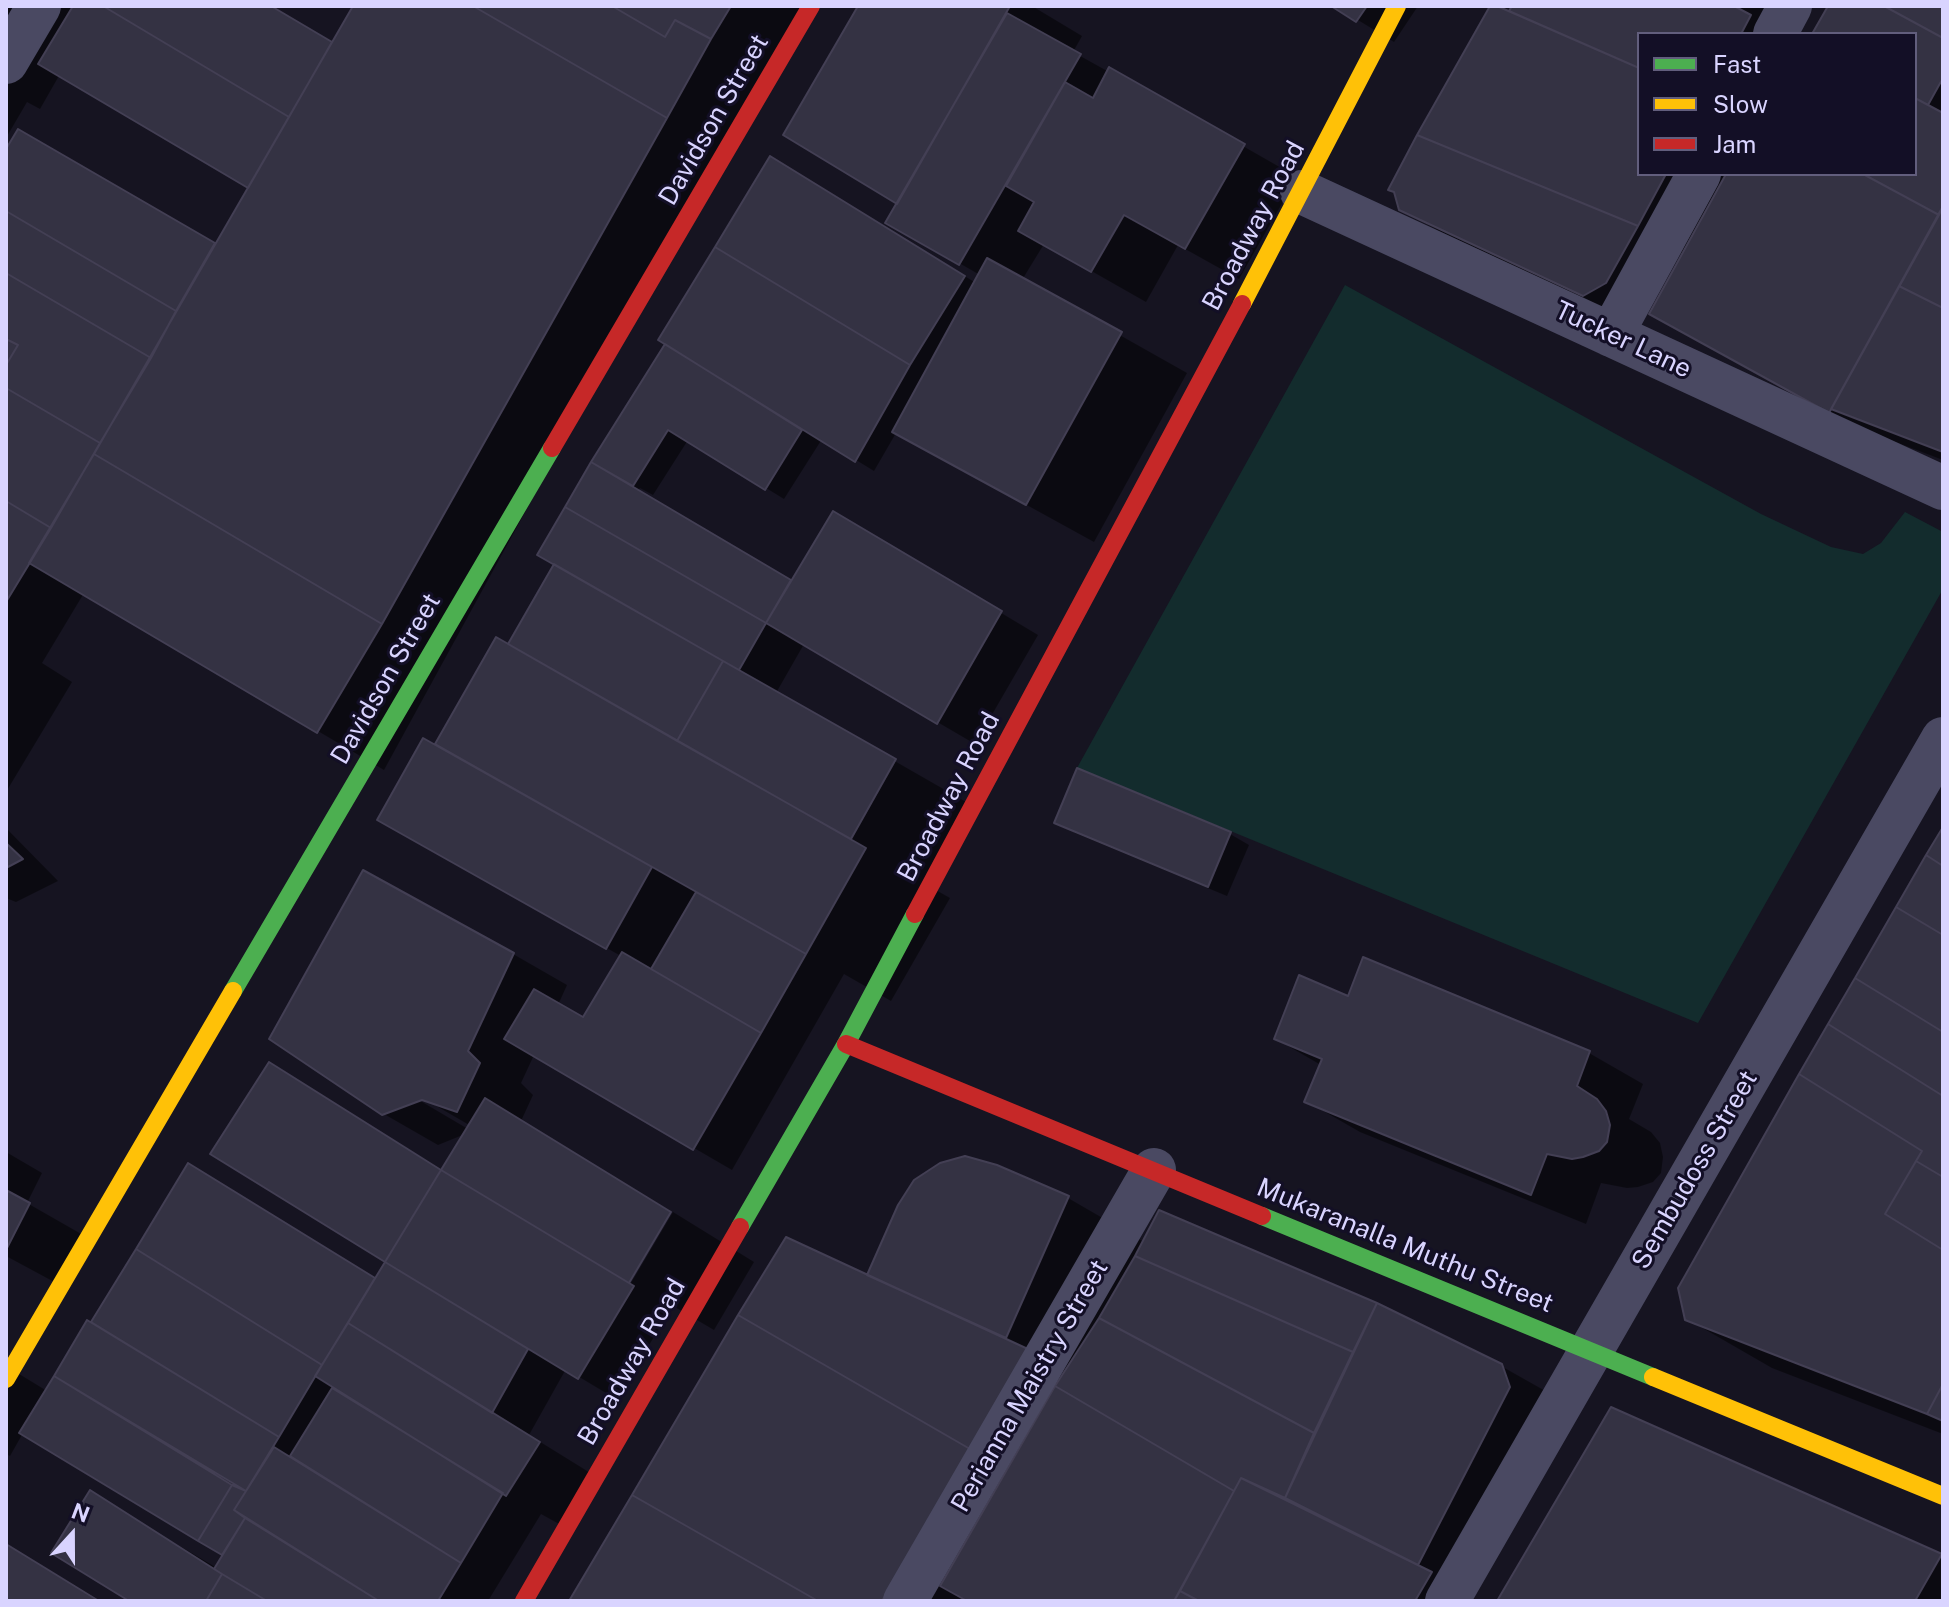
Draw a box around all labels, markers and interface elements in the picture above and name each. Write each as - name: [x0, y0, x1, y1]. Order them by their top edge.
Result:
- street label: Davidson Street: [652, 29, 776, 211]
- legend: [1637, 32, 1917, 176]
- text: Fast: [1713, 50, 1761, 78]
- text: Slow: [1713, 90, 1768, 118]
- text: Jam: [1713, 130, 1756, 158]
- street label: Broadway Road: [1196, 136, 1312, 316]
- street label: Tucker Lane: [1550, 295, 1696, 385]
- street label: Davidson Street: [324, 588, 448, 770]
- street label: Broadway Road: [891, 707, 1007, 887]
- street label: Sembudoss Street: [1626, 1065, 1764, 1275]
- street label: Mukaranalla Muthu Street: [1252, 1172, 1558, 1320]
- street label: Perianna Maistry Street: [945, 1254, 1115, 1518]
- street label: Broadway Road: [572, 1273, 692, 1451]
- north arrow: [32, 1495, 112, 1575]
- text: N: [68, 1497, 93, 1528]

